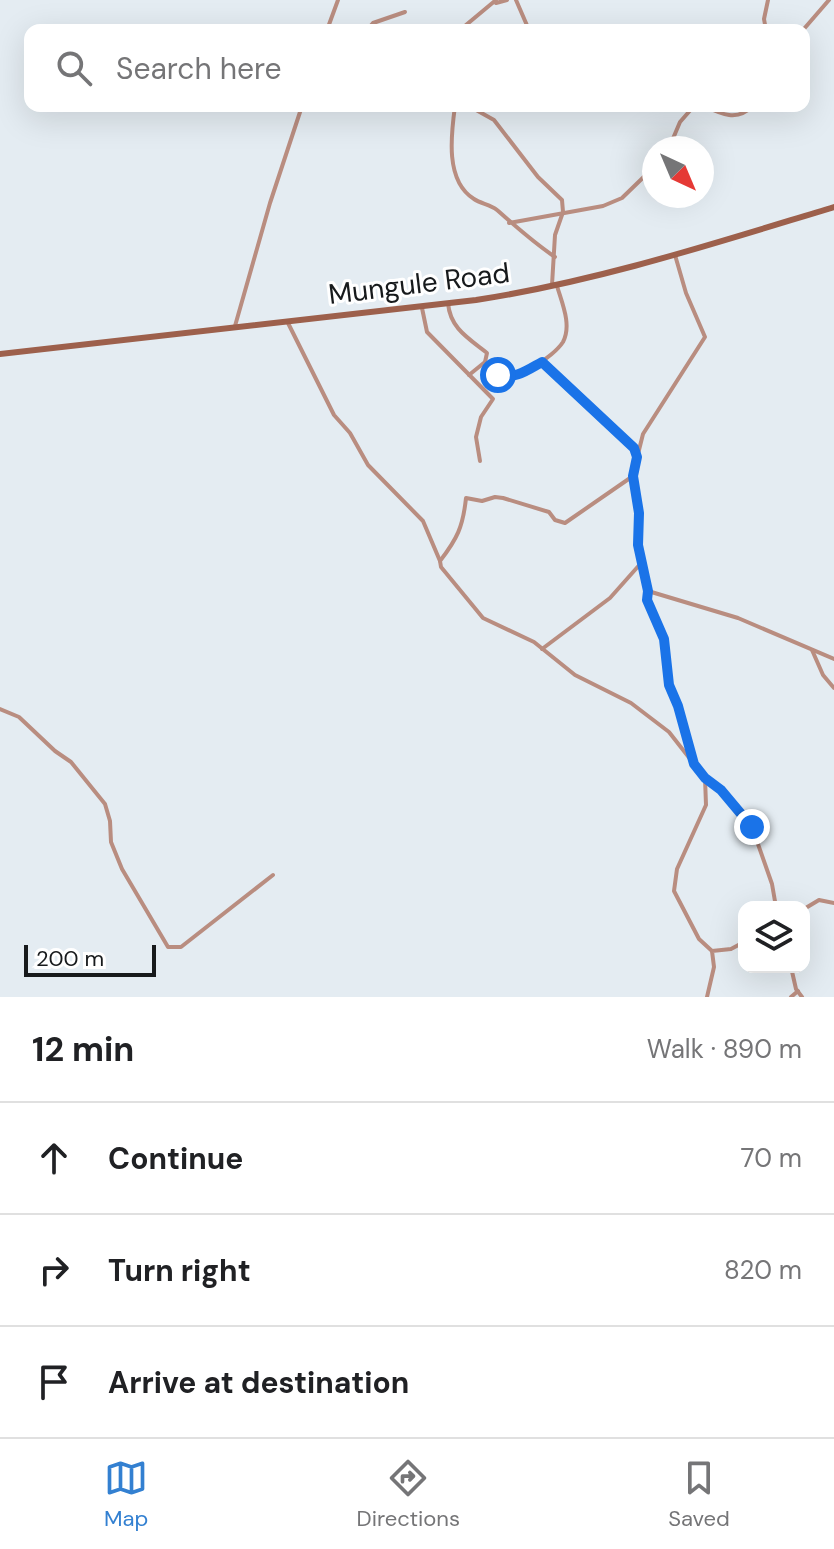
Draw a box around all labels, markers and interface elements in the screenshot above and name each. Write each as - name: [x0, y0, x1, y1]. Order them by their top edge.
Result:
- search box: [24, 24, 810, 112]
- icon: search: [52, 46, 96, 90]
- text: Search here: [116, 49, 282, 88]
- north arrow: [642, 136, 714, 208]
- street label: Mungule Road: [326, 254, 512, 313]
- route start: [480, 357, 516, 393]
- route end: [734, 809, 770, 845]
- map controls: [738, 901, 810, 973]
- button: layers: [738, 901, 810, 973]
- scale bar: [24, 941, 156, 977]
- text: 200 m: [36, 944, 104, 973]
- text: 12 min: [32, 1027, 134, 1072]
- text: Walk · 890 m: [647, 1032, 802, 1066]
- icon: ahead: [32, 1136, 76, 1180]
- text: Continue: [108, 1139, 243, 1178]
- text: 70 m: [741, 1141, 802, 1175]
- icon: right: [32, 1248, 76, 1292]
- text: Turn right: [108, 1251, 251, 1290]
- text: 820 m: [724, 1253, 802, 1287]
- icon: arrive: [32, 1360, 76, 1404]
- text: Arrive at destination: [108, 1363, 409, 1402]
- tab: Map: [104, 1456, 148, 1533]
- tab: Directions: [357, 1456, 460, 1533]
- tab: Saved: [668, 1456, 730, 1533]

